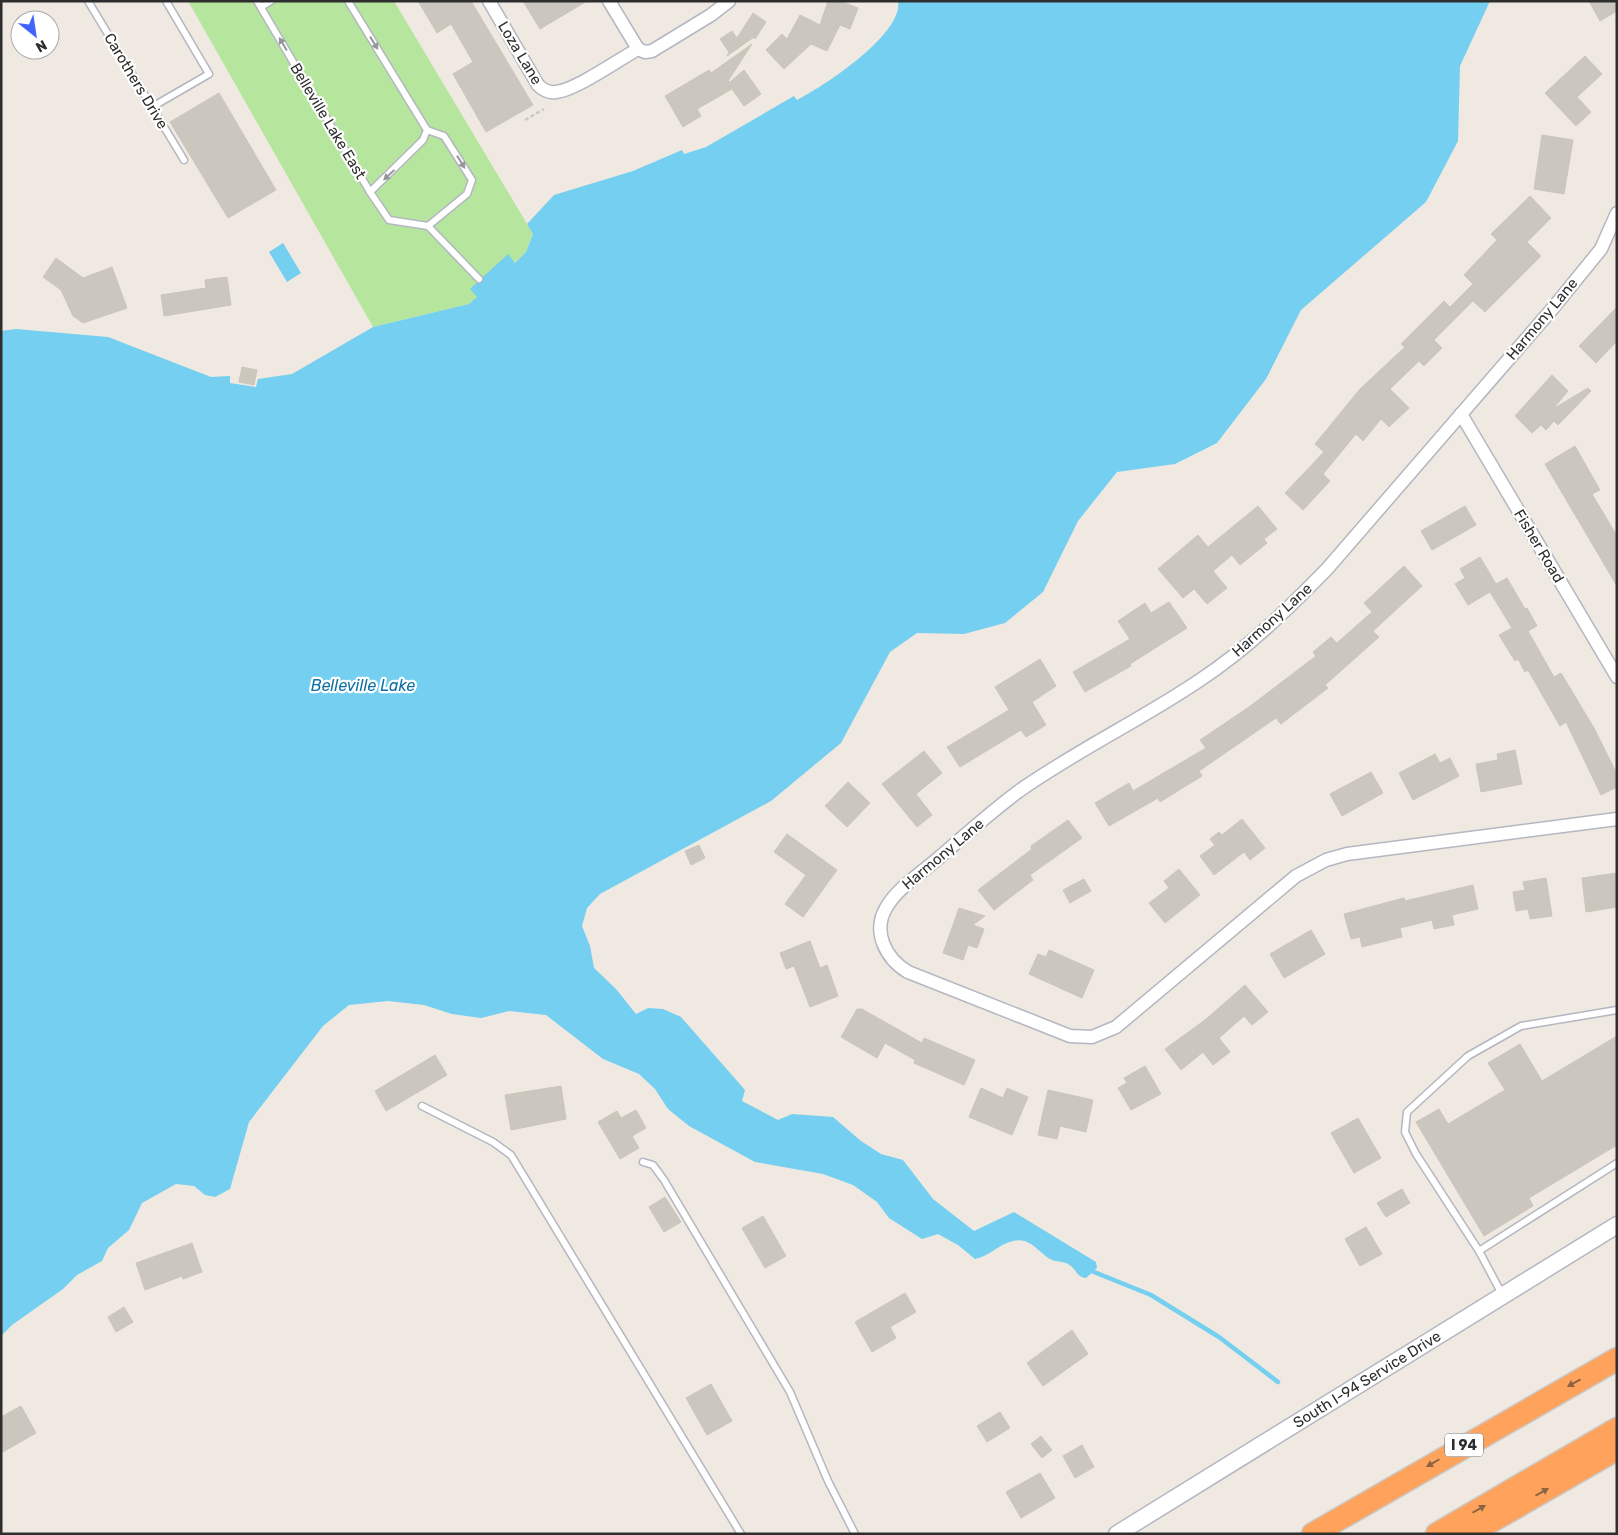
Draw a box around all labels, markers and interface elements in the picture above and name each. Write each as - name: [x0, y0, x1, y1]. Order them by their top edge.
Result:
- north arrow: [10, 10, 60, 60]
- street label: Loza Lane: [494, 18, 546, 88]
- street label: Carothers Drive: [100, 30, 172, 132]
- text: N: [33, 36, 50, 56]
- one-way arrow: [369, 36, 378, 49]
- one-way arrow: [278, 38, 287, 51]
- street label: Belleville Lake East: [286, 60, 370, 182]
- one-way arrow: [456, 156, 465, 169]
- one-way arrow: [383, 169, 395, 181]
- street label: Harmony Lane: [1503, 274, 1581, 364]
- street label: Fisher Road: [1510, 506, 1568, 586]
- street label: Harmony Lane: [1228, 579, 1316, 661]
- water label: Belleville Lake: [311, 676, 415, 695]
- street label: Harmony Lane: [898, 815, 988, 893]
- street label: South I-94 Service Drive: [1290, 1327, 1444, 1432]
- one-way arrow: [1567, 1379, 1582, 1387]
- road number: I 94: [1445, 1434, 1483, 1456]
- one-way arrow: [1426, 1459, 1440, 1468]
- one-way arrow: [1535, 1487, 1549, 1496]
- one-way arrow: [1473, 1505, 1486, 1514]

